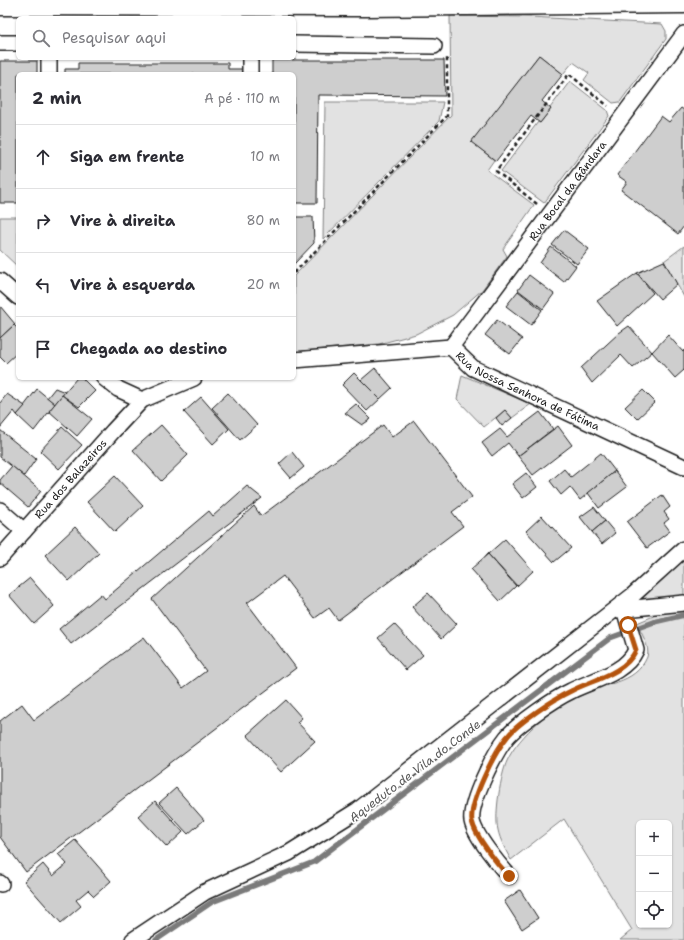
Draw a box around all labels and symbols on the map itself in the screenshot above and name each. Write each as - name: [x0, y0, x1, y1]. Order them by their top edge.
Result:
- street label: Rua Bocal da Gândara: [525, 137, 610, 244]
- street label: Rua Nossa Senhora de Fátima: [453, 348, 602, 434]
- street label: Rua dos Balazeiros: [31, 436, 110, 522]
- route start: [619, 616, 637, 634]
- water label: Aqueduto de Vila do Conde: [346, 716, 484, 826]
- route end: [500, 867, 518, 885]

